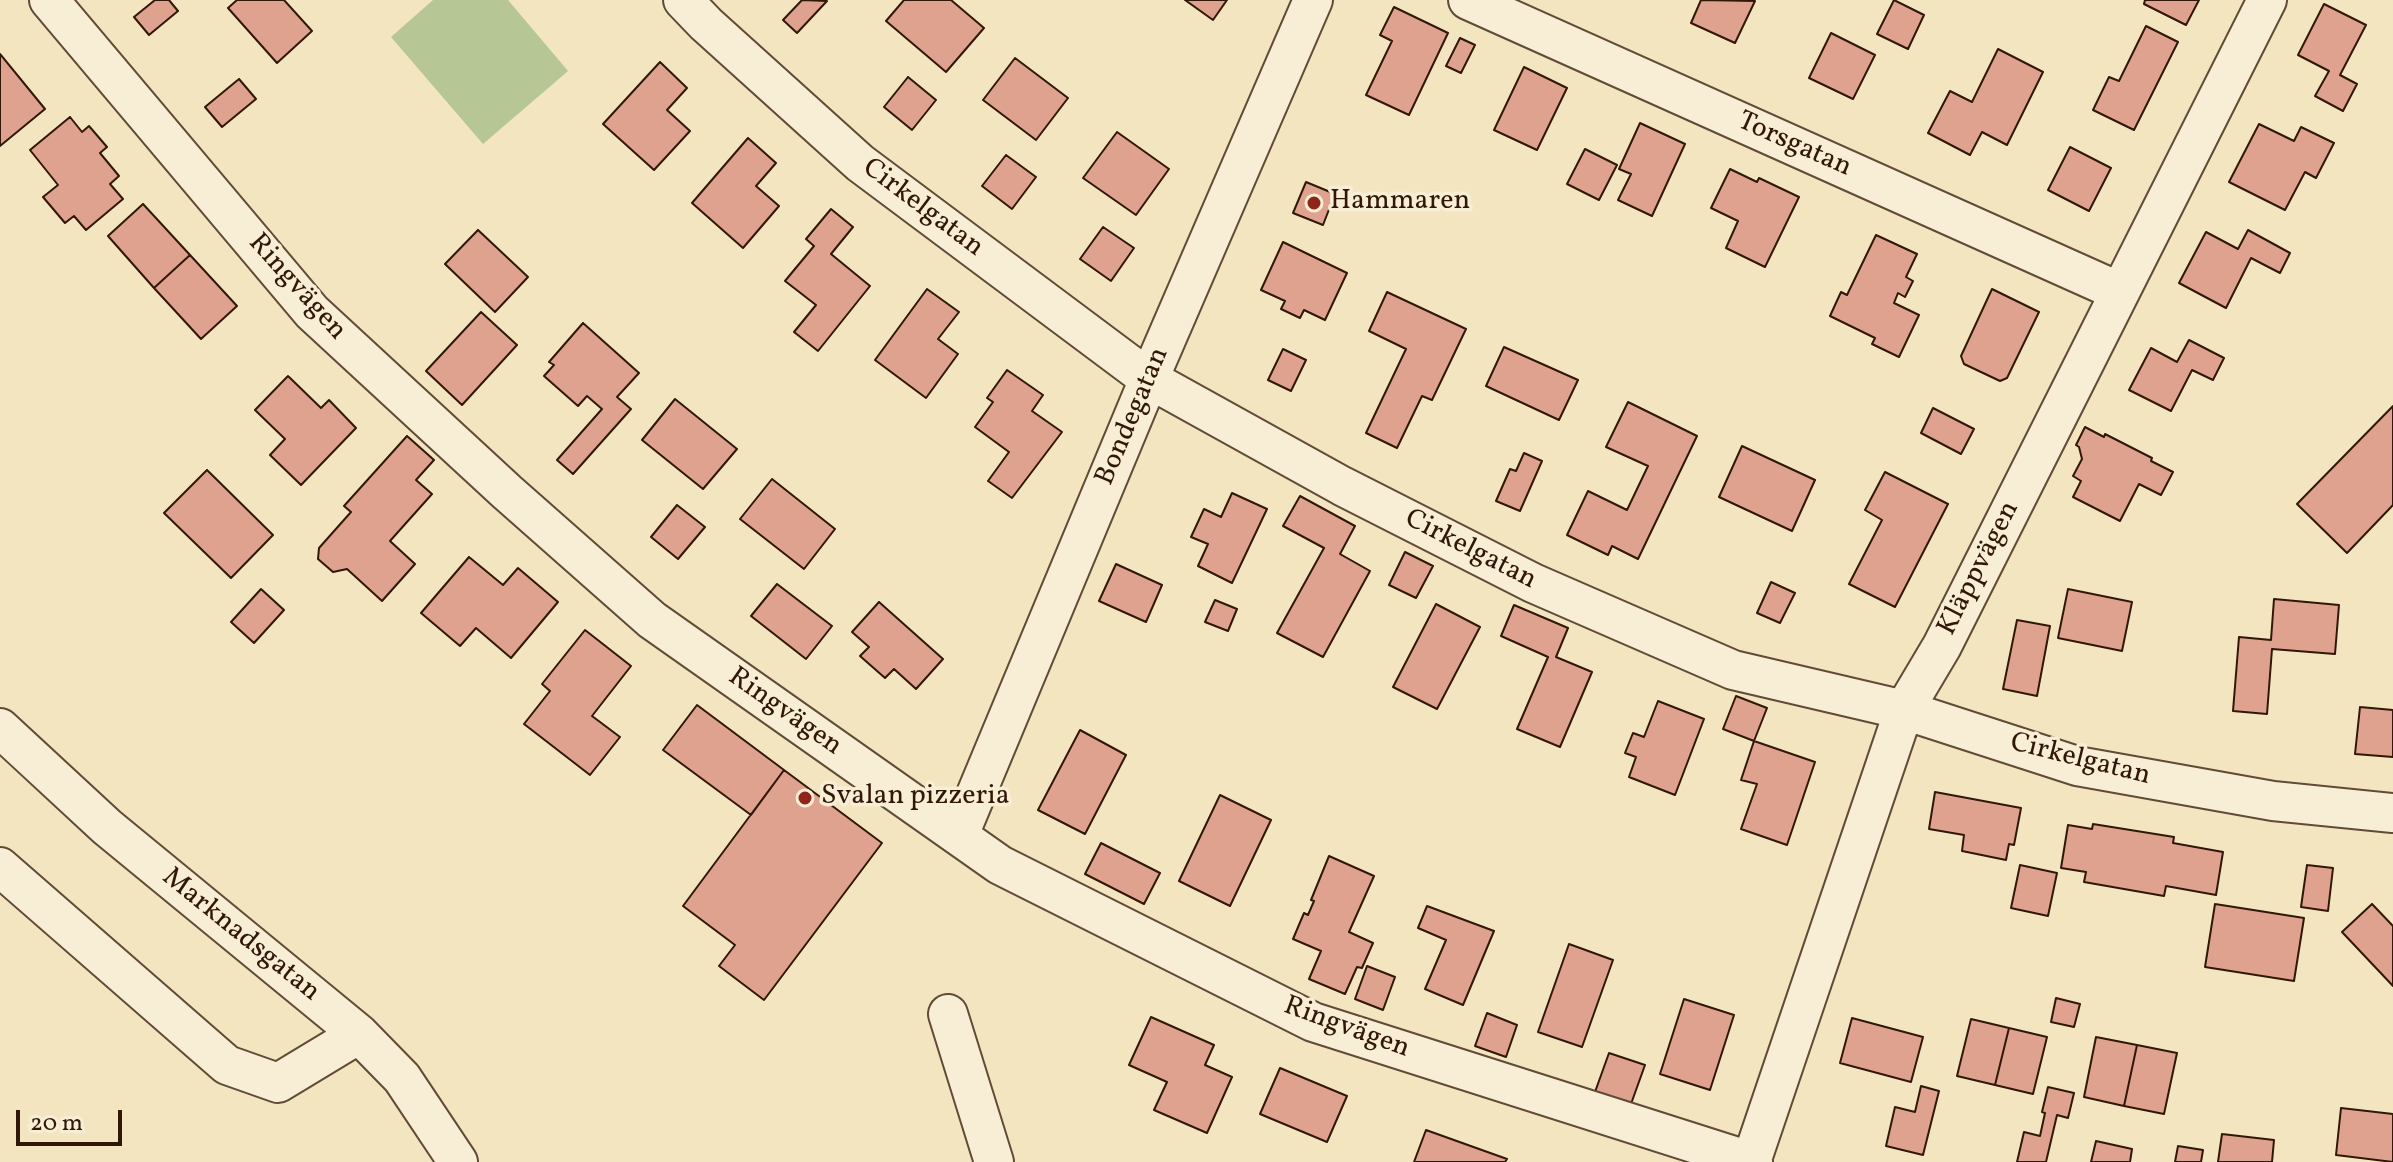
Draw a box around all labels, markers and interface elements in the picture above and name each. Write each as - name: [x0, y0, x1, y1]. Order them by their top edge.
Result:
- street label: Torsgatan: [1732, 106, 1856, 186]
- street label: Cirkelgatan: [855, 152, 989, 266]
- place label: Hammaren: [1330, 186, 1470, 220]
- marker: Hammaren: [1305, 194, 1323, 212]
- street label: Ringvägen: [239, 228, 353, 348]
- street label: Bondegatan: [1090, 343, 1178, 491]
- street label: Kläppvägen: [1932, 496, 2028, 642]
- street label: Cirkelgatan: [1399, 504, 1541, 598]
- street label: Ringvägen: [720, 661, 848, 765]
- street label: Cirkelgatan: [2006, 727, 2154, 795]
- place label: Svalan pizzeria: [821, 781, 1010, 815]
- marker: Svalan pizzeria: [796, 789, 814, 807]
- street label: Marknadsgatan: [154, 862, 326, 1010]
- street label: Ringvägen: [1278, 991, 1414, 1067]
- scale bar: [20, 1094, 126, 1144]
- text: 20 m: [30, 1107, 83, 1141]

